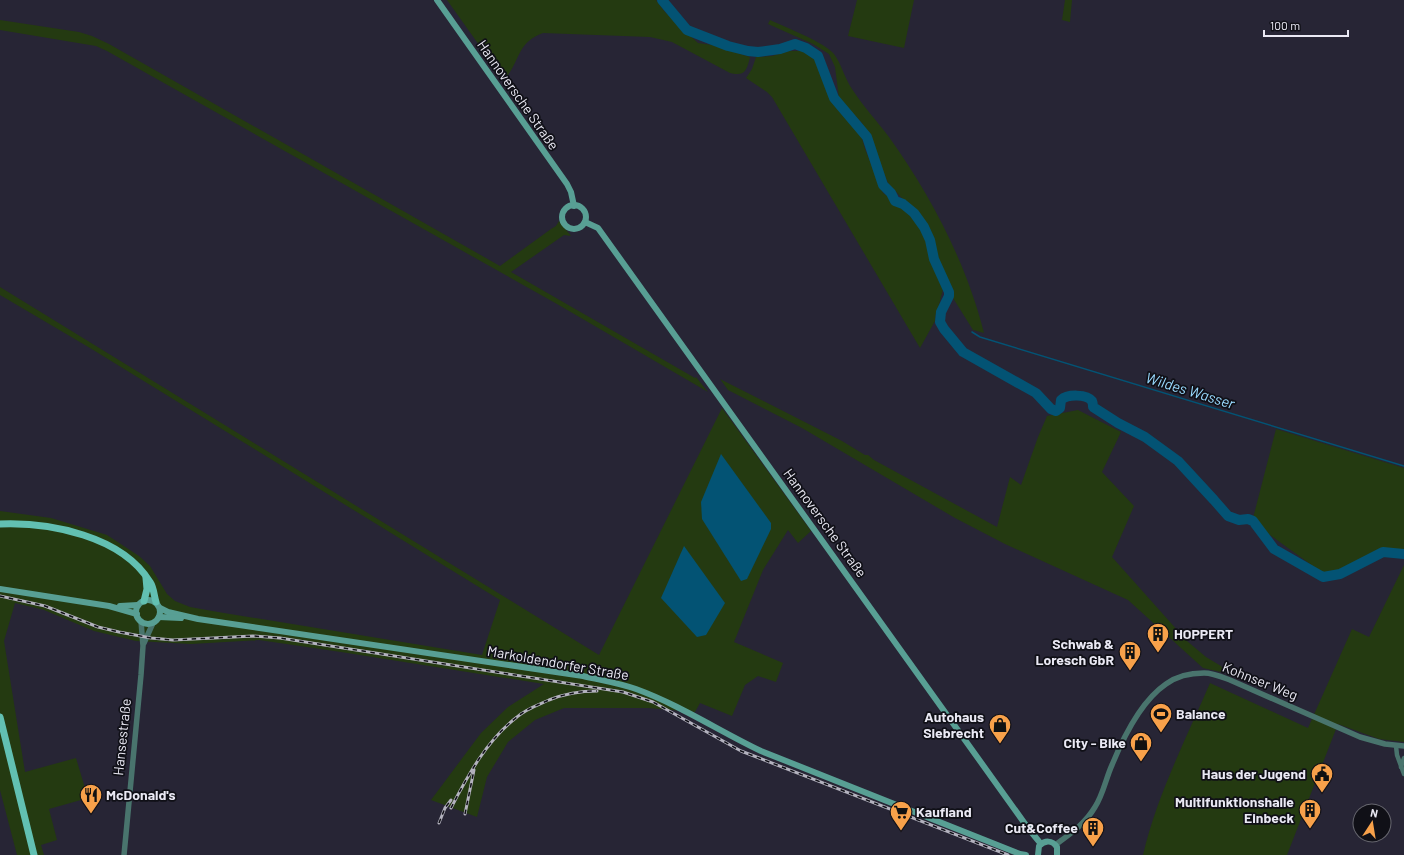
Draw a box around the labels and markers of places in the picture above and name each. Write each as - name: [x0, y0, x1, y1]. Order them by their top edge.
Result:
- building icon: HOPPERT: [1145, 621, 1171, 654]
- place label: HOPPERT: [1174, 625, 1233, 642]
- place label: Schwab & Loresch GbR: [1035, 635, 1114, 668]
- building icon: Schwab & Loresch GbR: [1117, 639, 1143, 672]
- sports icon: Balance: [1148, 701, 1174, 734]
- place label: Balance: [1176, 705, 1226, 722]
- place label: Autohaus Siebrecht: [923, 708, 984, 741]
- shop icon: Autohaus Siebrecht: [987, 712, 1013, 745]
- shop icon: City - Bike: [1128, 730, 1154, 763]
- place label: City - Bike: [1064, 734, 1126, 751]
- public building icon: Haus der Jugend: [1309, 761, 1335, 794]
- place label: Haus der Jugend: [1202, 765, 1306, 782]
- restaurant icon: McDonald's: [78, 782, 104, 815]
- place label: McDonald's: [106, 786, 175, 803]
- place label: Multifunktionshalle Einbeck: [1175, 793, 1295, 826]
- building icon: Multifunktionshalle Einbeck: [1297, 797, 1323, 830]
- supermarket icon: Kaufland: [888, 799, 914, 832]
- place label: Kaufland: [916, 803, 972, 820]
- building icon: Cut&Coffee: [1080, 815, 1106, 848]
- place label: Cut&Coffee: [1005, 819, 1078, 836]

